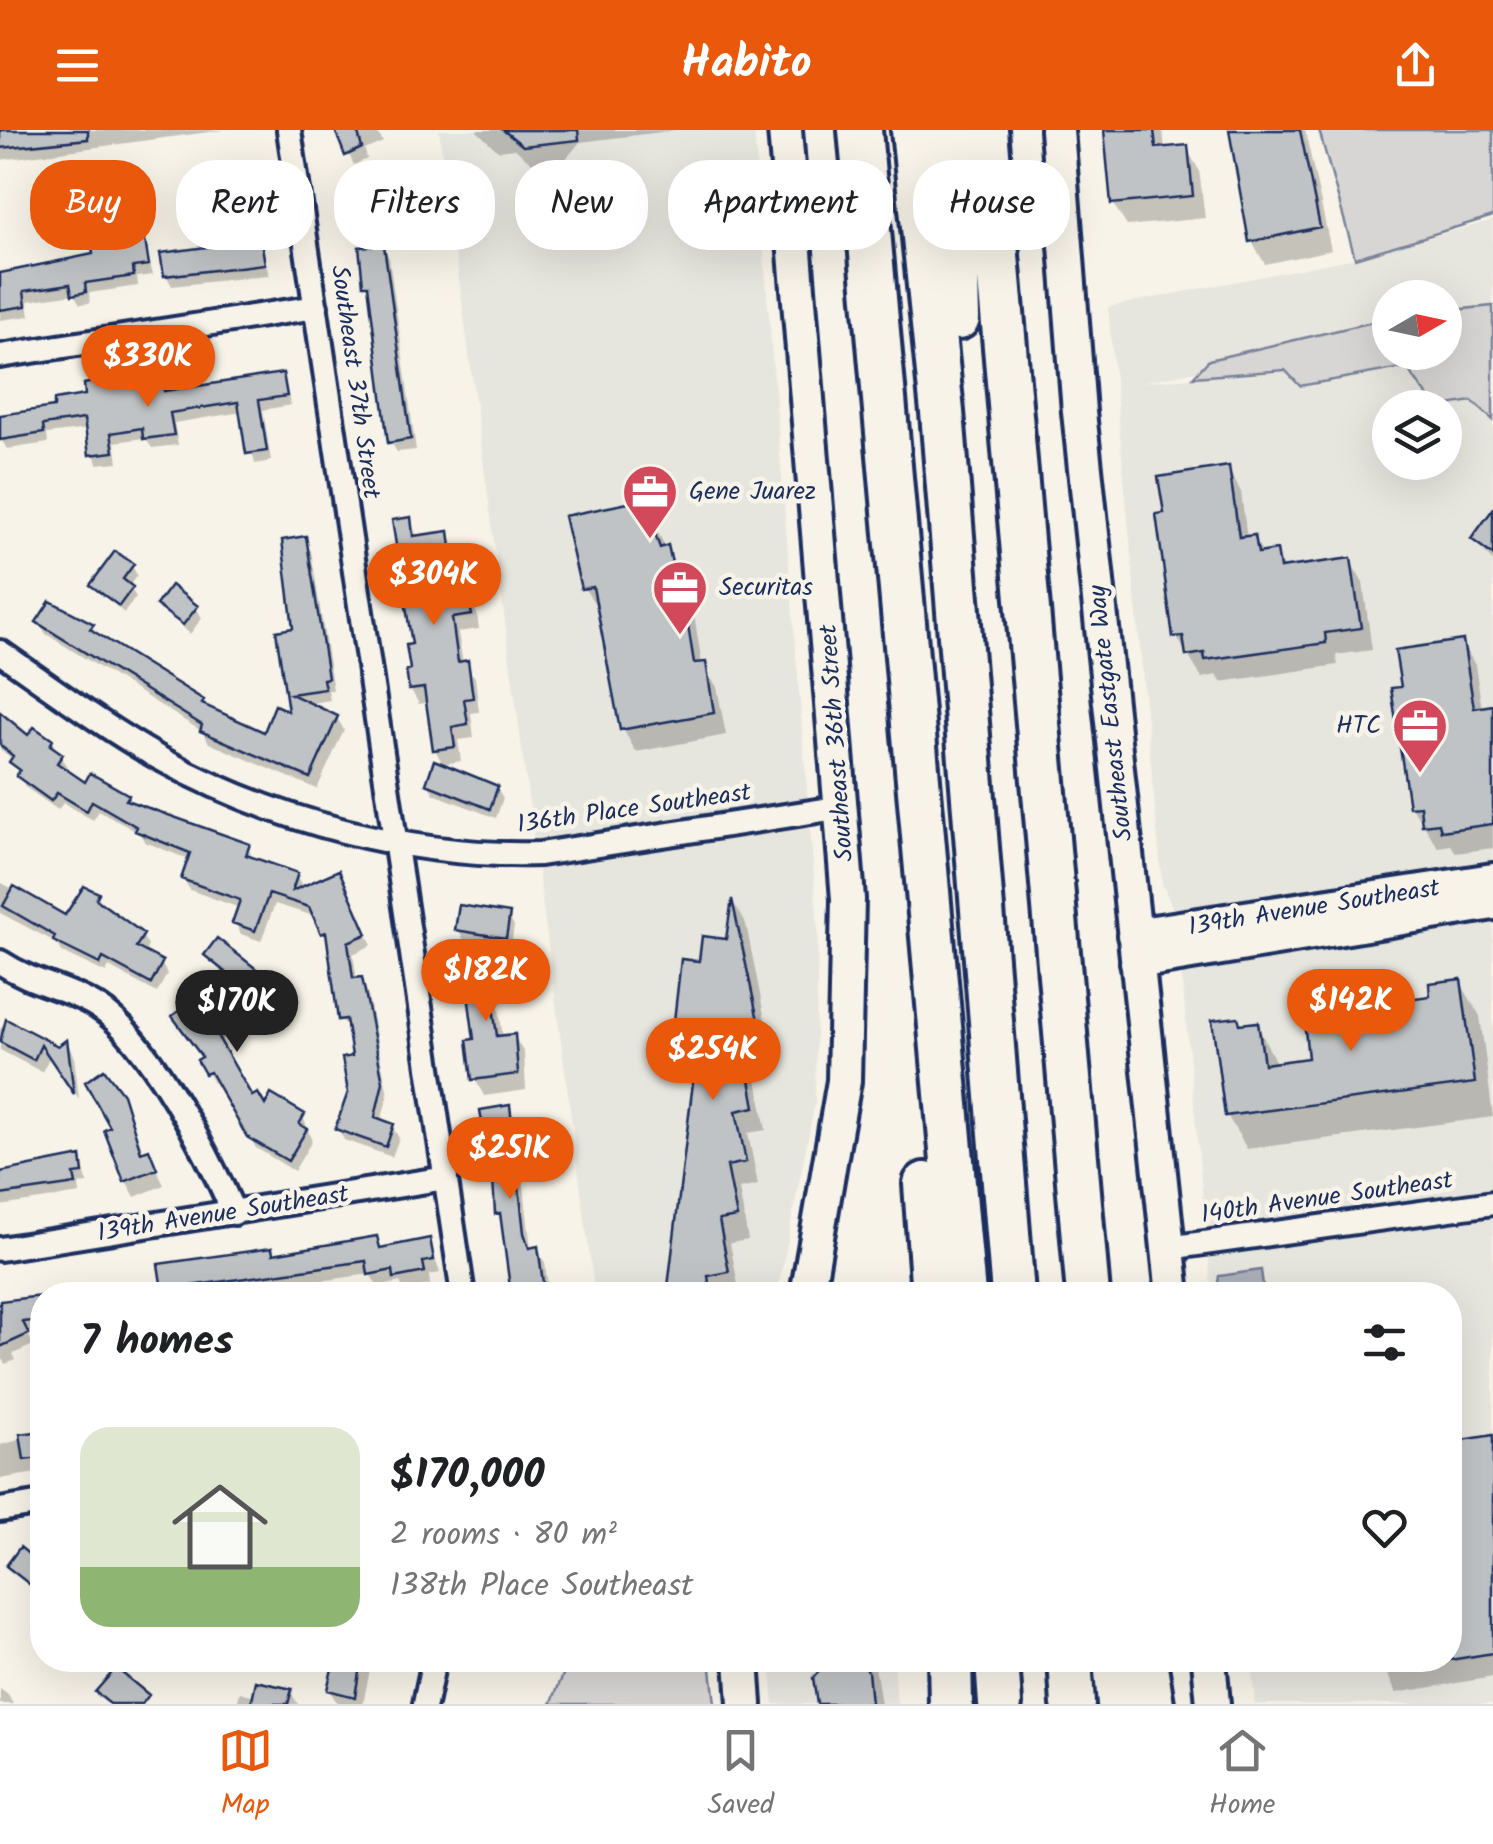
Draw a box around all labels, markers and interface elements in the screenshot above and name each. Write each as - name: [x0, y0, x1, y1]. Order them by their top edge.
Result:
- text: Habito: [681, 29, 812, 101]
- icon: menu: [50, 38, 105, 93]
- icon: share: [1388, 38, 1443, 93]
- chip: Buy: [30, 160, 156, 250]
- chip: Rent: [176, 160, 314, 250]
- chip: Filters: [334, 160, 495, 250]
- chip: New: [515, 160, 648, 250]
- chip: Apartment: [668, 160, 893, 250]
- chip: House: [913, 160, 1070, 250]
- street label: Southeast 37th Street: [319, 263, 391, 502]
- north arrow: [1372, 280, 1462, 370]
- map controls: [1372, 280, 1462, 480]
- pin: $330K: [78, 325, 218, 410]
- text: $330K: [103, 332, 193, 383]
- button: layers: [1372, 390, 1462, 480]
- office icon: Gene Juarez: [620, 462, 680, 541]
- place label: Gene Juarez: [689, 472, 816, 512]
- pin: $304K: [364, 543, 504, 628]
- text: $304K: [389, 550, 479, 601]
- office icon: Securitas: [650, 558, 710, 637]
- place label: Securitas: [719, 568, 813, 608]
- street label: Southeast Eastgate Way: [1078, 583, 1144, 843]
- street label: Southeast 36th Street: [809, 623, 865, 863]
- office icon: HTC: [1390, 696, 1450, 775]
- place label: HTC: [1336, 706, 1381, 746]
- street label: 136th Place Southeast: [514, 773, 754, 845]
- street label: 139th Avenue Southeast: [1185, 868, 1443, 948]
- pin: $182K: [416, 939, 556, 1024]
- text: $182K: [443, 946, 529, 997]
- pin: $142K: [1281, 969, 1421, 1054]
- pin: $170K: [167, 970, 307, 1055]
- text: $142K: [1309, 976, 1393, 1027]
- text: $170K: [197, 977, 277, 1028]
- pin: $254K: [643, 1018, 783, 1103]
- text: $254K: [668, 1025, 758, 1076]
- pin: $251K: [440, 1117, 580, 1202]
- text: $251K: [469, 1124, 551, 1175]
- street label: 140th Avenue Southeast: [1199, 1160, 1456, 1235]
- street label: 139th Avenue Southeast: [94, 1174, 352, 1254]
- text: 7 homes: [80, 1309, 233, 1376]
- icon: filters: [1357, 1315, 1412, 1370]
- text: $170,000: [390, 1443, 545, 1510]
- icon: home: [160, 1467, 280, 1587]
- icon: heart: [1357, 1500, 1412, 1555]
- text: 2 rooms · 80 m²: [390, 1510, 617, 1561]
- text: 138th Place Southeast: [390, 1561, 694, 1612]
- tab: Map: [218, 1723, 273, 1828]
- tab: Saved: [708, 1723, 774, 1828]
- tab: Home: [1209, 1723, 1275, 1828]

